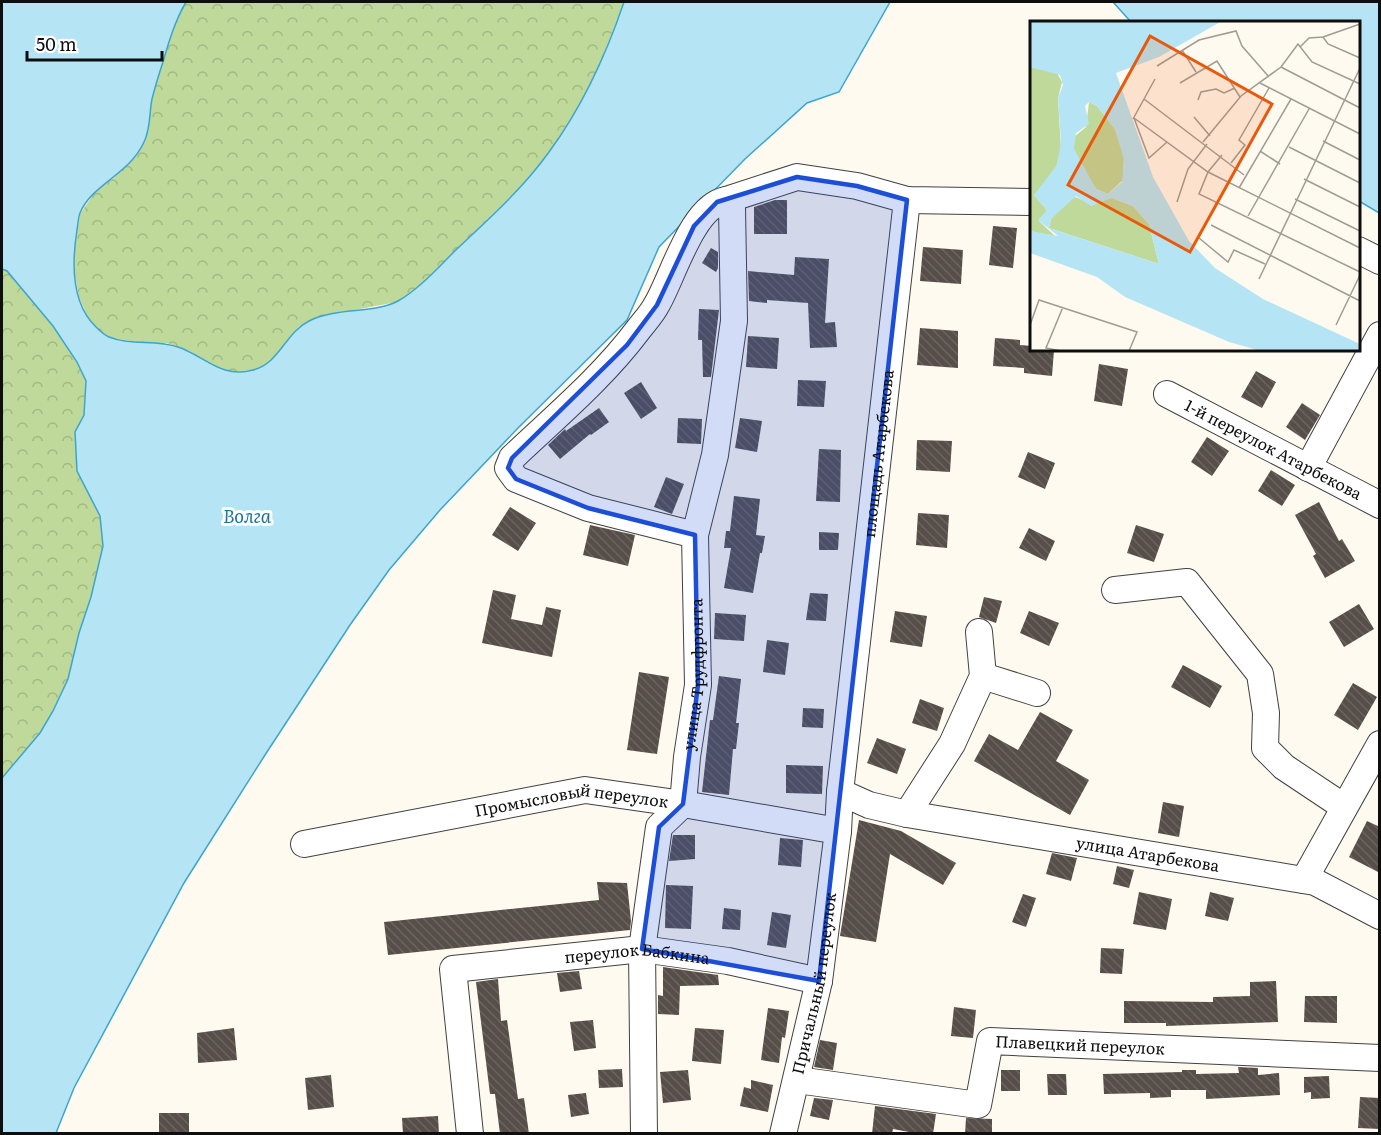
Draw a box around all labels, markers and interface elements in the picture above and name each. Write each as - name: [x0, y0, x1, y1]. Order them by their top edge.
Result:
- inset map: [1030, 21, 1360, 351]
- scale bar: [27, 24, 162, 62]
- text: 50 m: [36, 30, 77, 57]
- street label: площадь Атарбекова: [856, 368, 899, 539]
- street label: 1-й переулок Атарбекова: [1181, 392, 1367, 505]
- water label: Волга: [223, 502, 272, 529]
- street label: улица Трудфронта: [675, 598, 709, 752]
- street label: Промысловый переулок: [472, 776, 671, 822]
- street label: улица Атарбекова: [1075, 829, 1222, 877]
- street label: Причальный переулок: [784, 890, 841, 1077]
- street label: переулок Бабкина: [563, 936, 712, 969]
- street label: Плавецкий переулок: [995, 1028, 1166, 1060]

